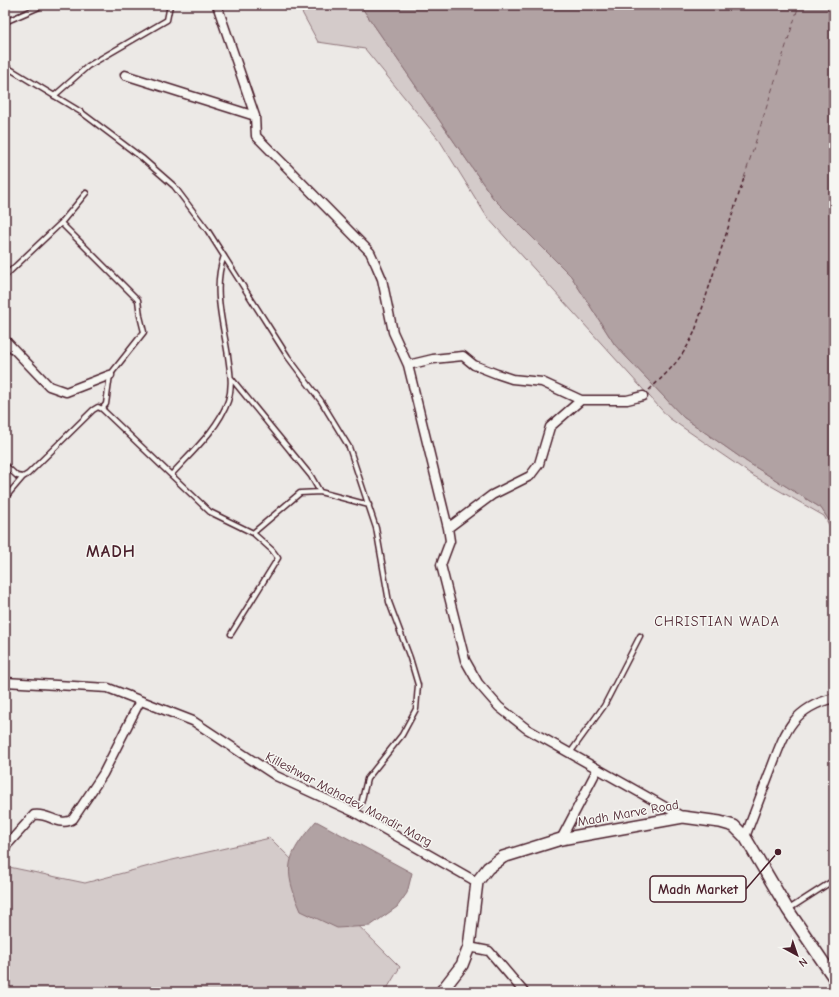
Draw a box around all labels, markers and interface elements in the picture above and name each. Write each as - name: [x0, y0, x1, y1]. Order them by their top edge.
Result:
- district label: MADH: [86, 542, 136, 561]
- district label: CHRISTIAN WADA: [654, 613, 780, 630]
- street label: Killeshwar Mahadev Mandir Marg: [263, 749, 435, 849]
- street label: Madh Marve Road: [576, 797, 680, 829]
- callout: Madh Market: [650, 876, 746, 902]
- text: Madh Market: [658, 881, 738, 898]
- north arrow: [777, 935, 817, 975]
- text: N: [796, 955, 810, 970]

